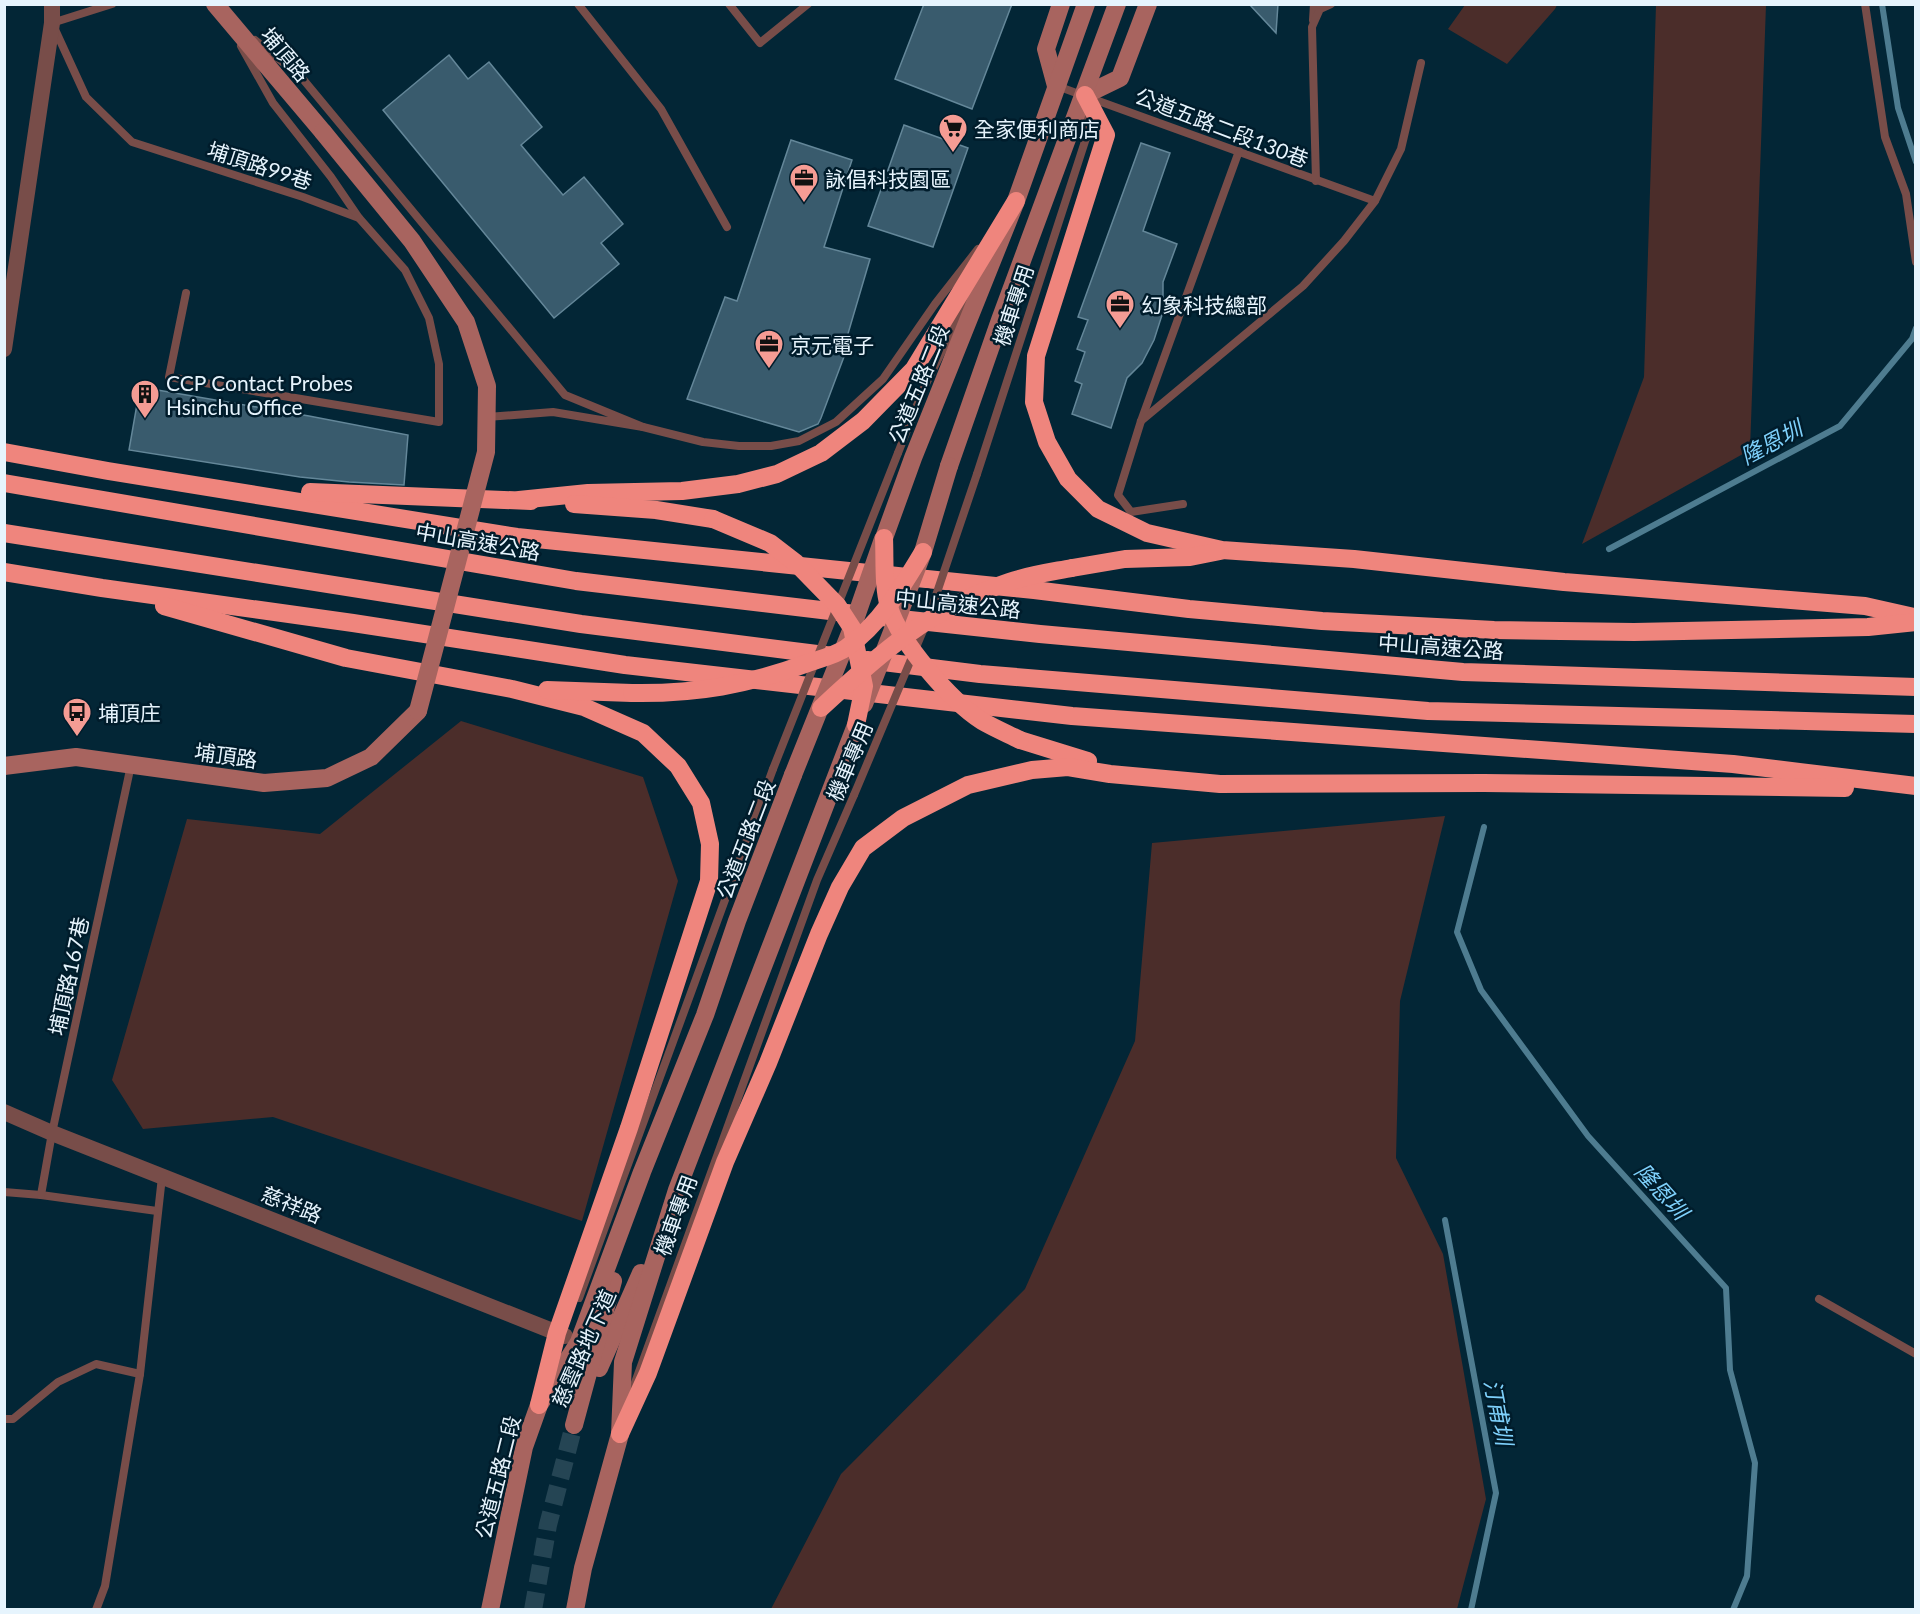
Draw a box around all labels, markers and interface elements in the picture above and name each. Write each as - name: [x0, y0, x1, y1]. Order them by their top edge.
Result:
- street label: 埔頂路: [256, 22, 316, 86]
- street label: 公道五路二段130巷: [1132, 82, 1312, 172]
- supermarket icon: 全家便利商店: [937, 112, 969, 154]
- place label: 全家便利商店: [974, 116, 1100, 141]
- street label: 埔頂路99巷: [205, 136, 315, 194]
- office icon: 詠倡科技園區: [788, 162, 820, 204]
- place label: 詠倡科技園區: [825, 166, 951, 191]
- street label: 機車專用: [988, 261, 1038, 349]
- office icon: 幻象科技總部: [1104, 288, 1136, 330]
- place label: 幻象科技總部: [1141, 292, 1267, 317]
- street label: 公道五路二段: [883, 321, 953, 447]
- office icon: 京元電子: [753, 328, 785, 370]
- place label: 京元電子: [790, 332, 874, 357]
- place label: CCP Contact Probes Hsinchu Office: [166, 370, 353, 419]
- building icon: CCP Contact Probes Hsinchu Office: [129, 378, 161, 420]
- water label: 隆恩圳: [1736, 413, 1809, 469]
- street label: 中山高速公路: [414, 518, 542, 564]
- street label: 中山高速公路: [894, 584, 1022, 622]
- street label: 中山高速公路: [1377, 629, 1505, 663]
- bus stop icon: 埔頂庄: [61, 696, 93, 738]
- place label: 埔頂庄: [98, 700, 161, 725]
- street label: 機車專用: [821, 717, 877, 805]
- street label: 埔頂路: [193, 738, 259, 772]
- street label: 公道五路二段: [711, 776, 779, 902]
- street label: 埔頂路167巷: [43, 914, 93, 1038]
- water label: 隆恩圳: [1630, 1157, 1696, 1227]
- street label: 機車專用: [649, 1171, 701, 1259]
- street label: 慈祥路: [258, 1181, 326, 1227]
- street label: 慈雲路地下道: [546, 1285, 620, 1411]
- water label: 汀甫圳: [1479, 1377, 1519, 1450]
- street label: 公道五路二段: [470, 1413, 524, 1541]

